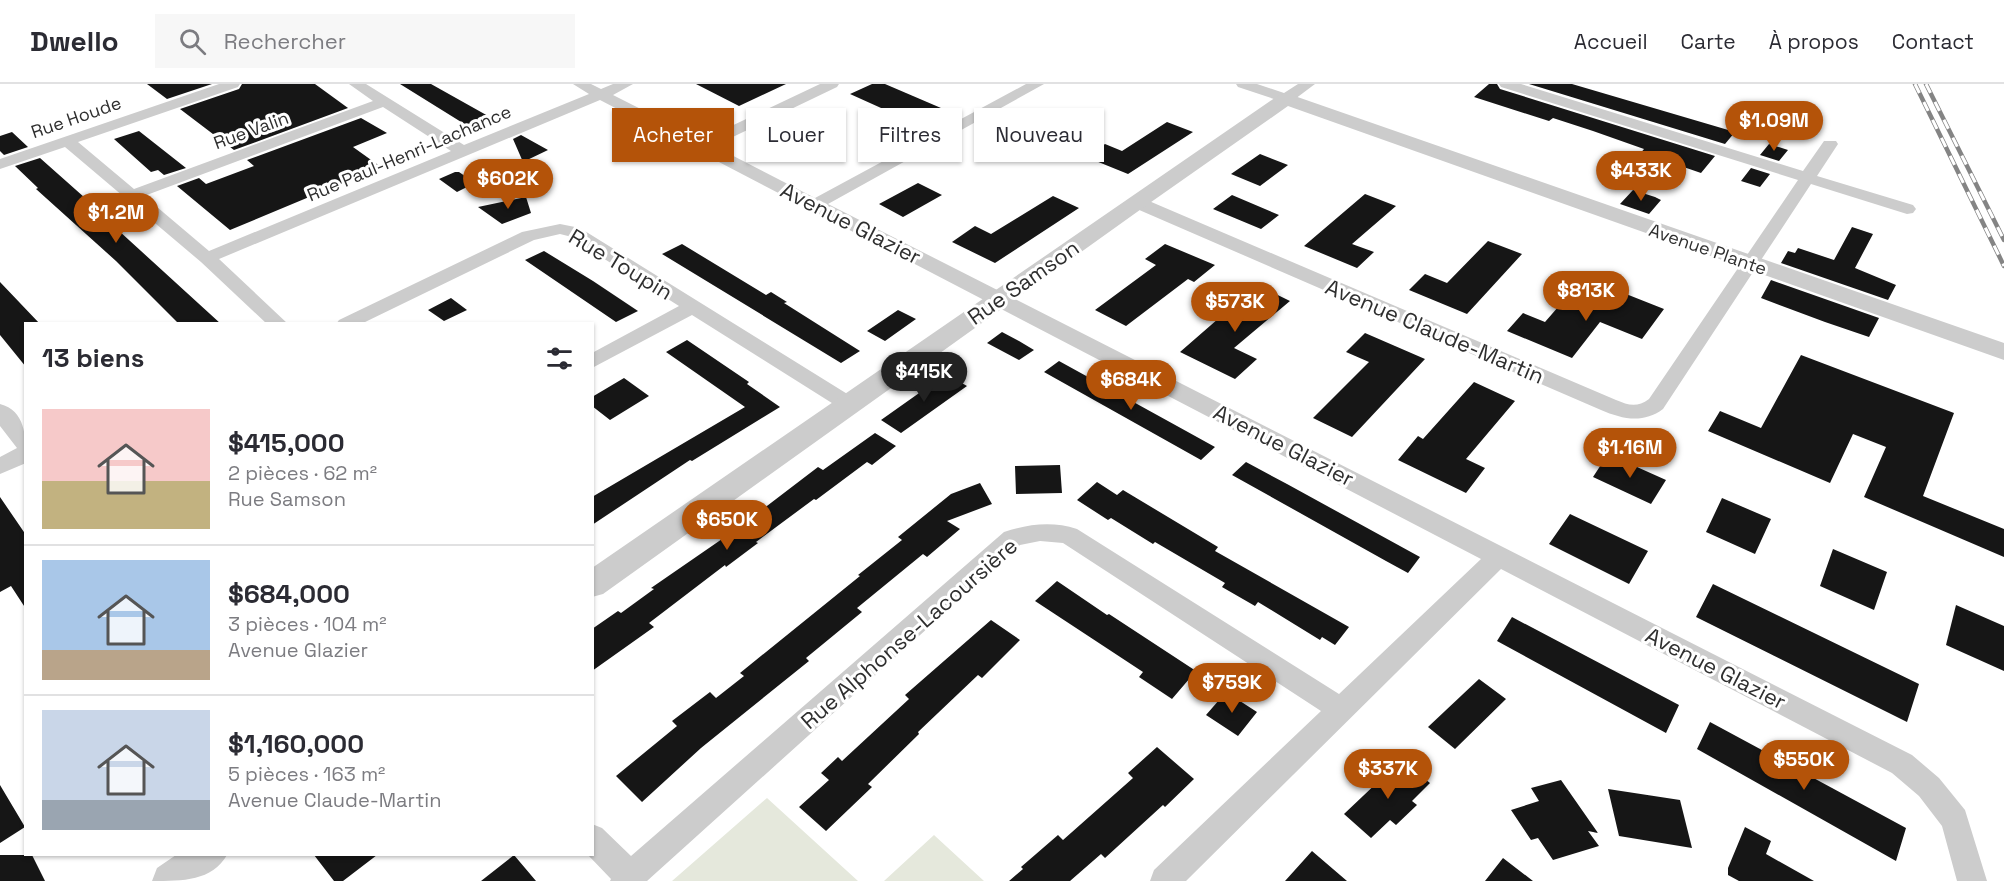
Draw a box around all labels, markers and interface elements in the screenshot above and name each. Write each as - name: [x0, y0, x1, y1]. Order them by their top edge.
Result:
- search box: [155, 14, 575, 68]
- text: Dwello: [30, 23, 119, 59]
- icon: search: [176, 25, 209, 58]
- text: Rechercher: [224, 27, 346, 55]
- text: Accueil: [1574, 28, 1648, 55]
- text: Carte: [1681, 28, 1736, 55]
- text: À propos: [1769, 28, 1859, 55]
- text: Contact: [1892, 28, 1974, 55]
- street label: Rue Houde: [28, 91, 124, 143]
- street label: Rue Paul-Henri-Lachance: [304, 100, 514, 206]
- pin: $1.09M: [1725, 101, 1823, 152]
- street label: Rue Valin: [210, 106, 292, 154]
- text: $1.09M: [1739, 107, 1809, 133]
- chip: Acheter: [612, 108, 734, 162]
- chip: Louer: [746, 108, 846, 162]
- chip: Filtres: [858, 108, 962, 162]
- chip: Nouveau: [974, 108, 1104, 162]
- pin: $433K: [1599, 151, 1683, 202]
- text: $433K: [1610, 157, 1672, 183]
- pin: $602K: [466, 159, 550, 210]
- text: $602K: [477, 165, 539, 191]
- street label: Avenue Glazier: [776, 176, 926, 270]
- pin: $1.2M: [74, 193, 158, 244]
- text: $1.2M: [88, 199, 144, 225]
- street label: Avenue Plante: [1646, 218, 1770, 280]
- street label: Rue Toupin: [564, 222, 678, 306]
- street label: Rue Samson: [962, 233, 1084, 331]
- pin: $813K: [1544, 271, 1628, 322]
- street label: Avenue Claude-Martin: [1321, 272, 1549, 390]
- text: $813K: [1557, 277, 1615, 303]
- pin: $573K: [1193, 282, 1277, 333]
- text: $573K: [1205, 288, 1265, 314]
- text: 13 biens: [42, 341, 144, 375]
- icon: filters: [543, 342, 576, 375]
- pin: $415K: [882, 352, 966, 403]
- text: $415K: [895, 358, 953, 384]
- pin: $684K: [1089, 360, 1173, 411]
- text: $684K: [1100, 366, 1162, 392]
- street label: Avenue Glazier: [1209, 398, 1359, 492]
- text: $415,000: [228, 426, 345, 460]
- pin: $1.16M: [1581, 428, 1679, 479]
- icon: home: [90, 433, 162, 505]
- text: $1.16M: [1597, 434, 1663, 460]
- text: 2 pièces · 62 m²: [228, 460, 377, 486]
- text: Rue Samson: [228, 486, 346, 512]
- pin: $650K: [685, 500, 769, 551]
- text: $650K: [696, 506, 758, 532]
- street label: Rue Alphonse-Lacoursière: [795, 531, 1023, 735]
- text: $684,000: [228, 577, 350, 611]
- icon: home: [90, 584, 162, 656]
- text: 3 pièces · 104 m²: [228, 611, 387, 637]
- street label: Avenue Glazier: [1641, 621, 1791, 715]
- text: Avenue Glazier: [228, 637, 368, 663]
- pin: $759K: [1190, 663, 1274, 714]
- text: $759K: [1202, 669, 1262, 695]
- text: $1,160,000: [228, 727, 364, 761]
- icon: home: [90, 734, 162, 806]
- pin: $550K: [1762, 740, 1846, 791]
- text: $550K: [1773, 746, 1835, 772]
- pin: $337K: [1346, 749, 1430, 800]
- text: $337K: [1358, 755, 1418, 781]
- text: 5 pièces · 163 m²: [228, 761, 385, 787]
- text: Avenue Claude-Martin: [228, 787, 442, 813]

